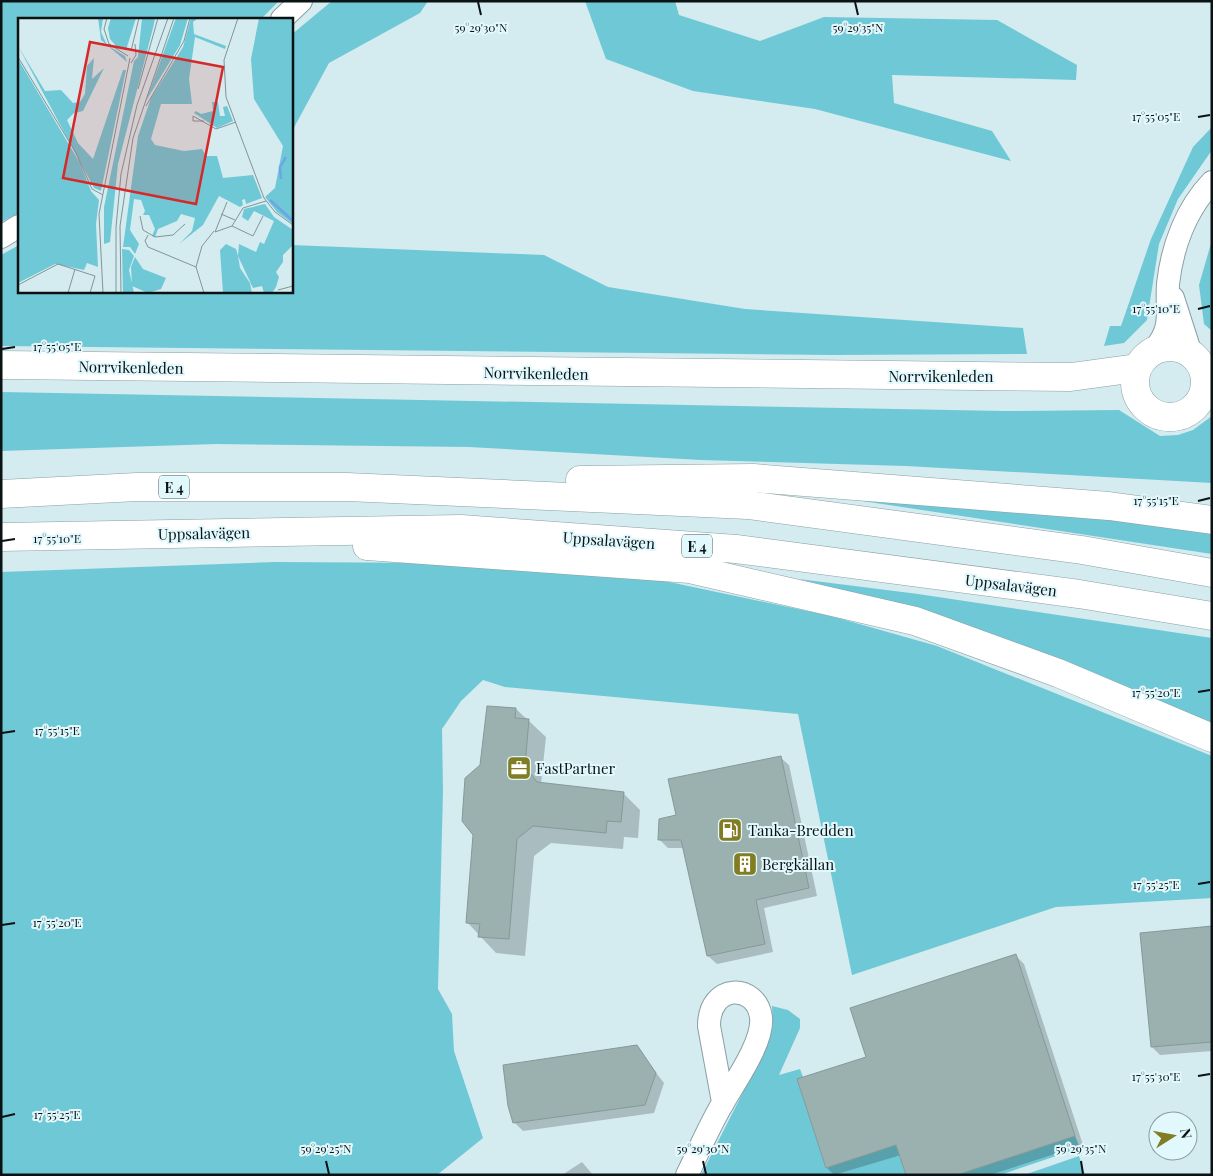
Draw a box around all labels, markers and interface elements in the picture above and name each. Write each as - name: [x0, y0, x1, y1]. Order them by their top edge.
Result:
- inset map: [18, 18, 292, 292]
- text: 59°29'30"N: [455, 19, 508, 35]
- text: 59°29'35"N: [833, 19, 884, 35]
- text: 17°55'05"E: [1132, 108, 1180, 124]
- text: 17°55'10"E: [1132, 300, 1180, 316]
- text: 17°55'05"E: [33, 338, 81, 354]
- street label: Norrvikenleden: [78, 356, 184, 378]
- street label: Norrvikenleden: [483, 362, 589, 384]
- street label: Norrvikenleden: [889, 366, 994, 386]
- road number: E 4: [159, 476, 189, 498]
- text: 17°55'15"E: [1133, 492, 1179, 508]
- street label: Uppsalavägen: [158, 522, 250, 544]
- street label: Uppsalavägen: [562, 527, 656, 553]
- text: 17°55'10"E: [33, 530, 81, 546]
- road number: E 4: [682, 534, 712, 558]
- street label: Uppsalavägen: [964, 569, 1058, 601]
- text: 17°55'20"E: [1131, 684, 1181, 700]
- text: 17°55'15"E: [34, 722, 80, 738]
- office icon: FastPartner: [506, 755, 532, 781]
- place label: FastPartner: [536, 758, 615, 778]
- fuel station icon: Tanka-Bredden: [717, 817, 743, 843]
- place label: Tanka-Bredden: [748, 820, 854, 840]
- building icon: Bergkällan: [732, 851, 758, 877]
- place label: Bergkällan: [762, 854, 834, 874]
- text: 17°55'25"E: [1132, 876, 1180, 892]
- text: 17°55'20"E: [32, 914, 82, 930]
- text: 17°55'30"E: [1132, 1068, 1180, 1084]
- text: 17°55'25"E: [33, 1106, 81, 1122]
- north arrow: [1148, 1111, 1198, 1161]
- text: N: [1176, 1127, 1197, 1140]
- text: 59°29'25"N: [300, 1140, 352, 1156]
- text: 59°29'30"N: [677, 1140, 730, 1156]
- text: 59°29'35"N: [1056, 1140, 1107, 1156]

